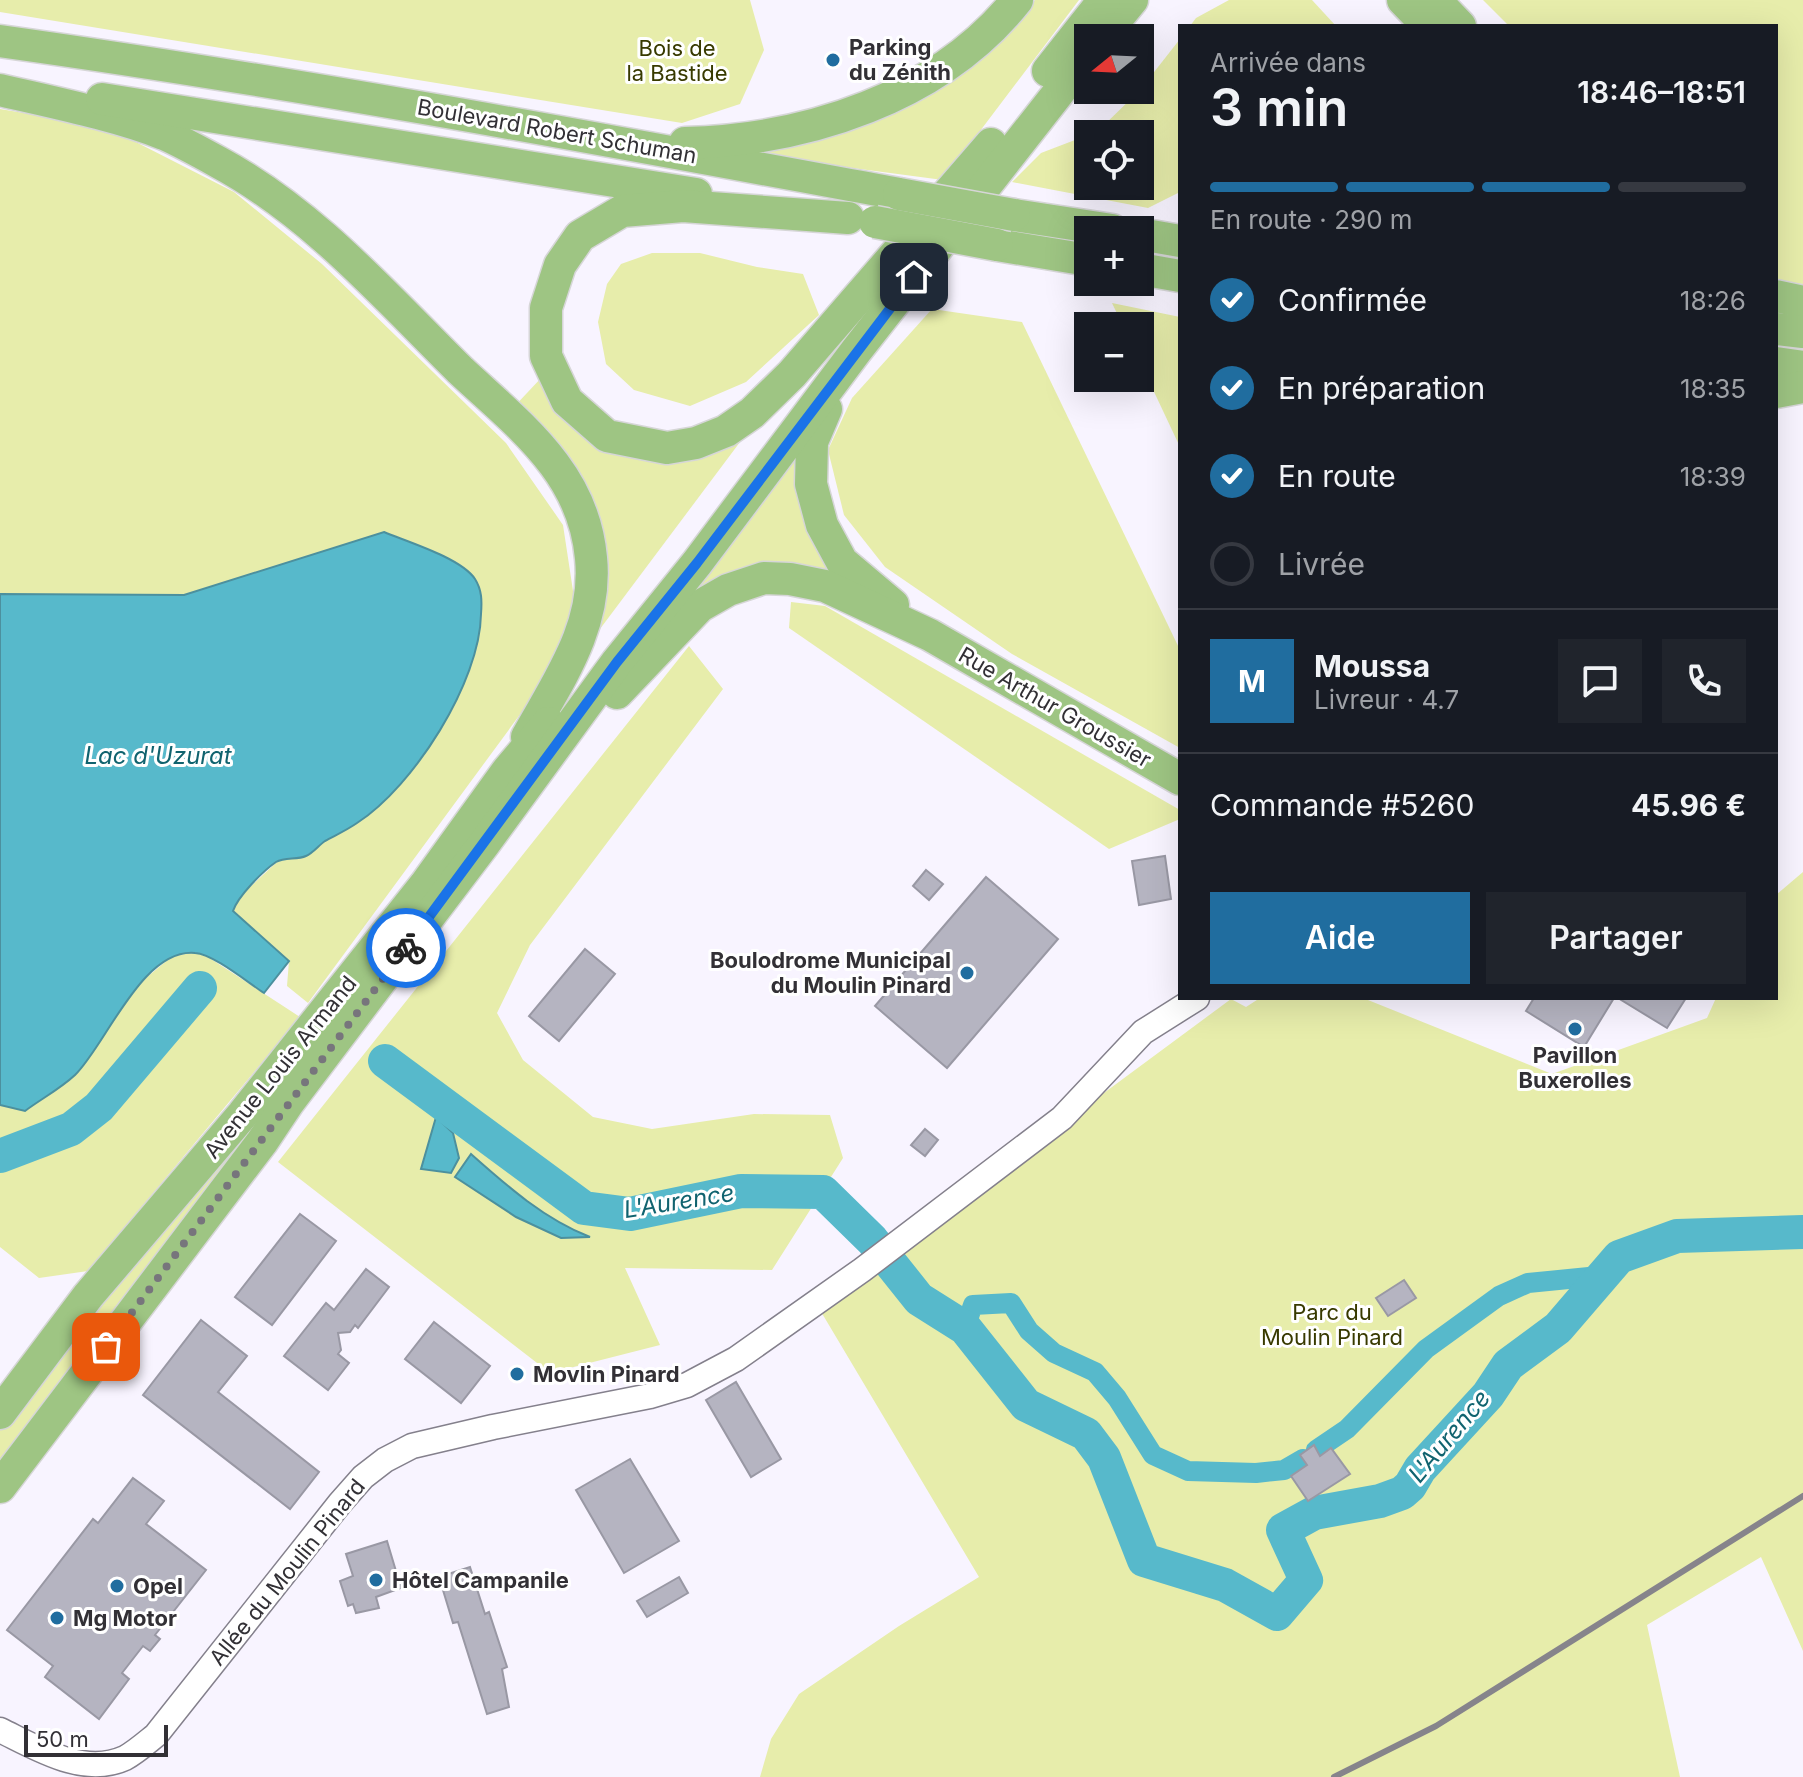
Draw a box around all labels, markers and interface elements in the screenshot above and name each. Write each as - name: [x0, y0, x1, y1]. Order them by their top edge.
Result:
- north arrow: [1074, 24, 1154, 104]
- map controls: [1074, 24, 1154, 392]
- place label: Parking du Zénith: [849, 34, 951, 85]
- park label: Bois de la Bastide: [626, 35, 728, 86]
- text: Arrivée dans: [1210, 47, 1366, 78]
- marker: Parking du Zénith: [824, 51, 842, 69]
- text: 18:46–18:51: [1577, 74, 1746, 110]
- text: 3 min: [1210, 76, 1348, 139]
- street label: Boulevard Robert Schuman: [415, 94, 699, 168]
- button: locate: [1074, 120, 1154, 200]
- text: En route · 290 m: [1210, 204, 1413, 235]
- button: +: [1074, 216, 1154, 296]
- pin: [880, 243, 948, 311]
- icon: home: [892, 255, 936, 299]
- icon: check: [1210, 278, 1254, 322]
- text: Confirmée: [1278, 282, 1427, 318]
- text: 18:26: [1680, 285, 1746, 316]
- button: −: [1074, 312, 1154, 392]
- icon: check: [1210, 366, 1254, 410]
- text: En préparation: [1278, 370, 1485, 406]
- text: 18:35: [1680, 373, 1746, 404]
- icon: check: [1210, 454, 1254, 498]
- text: En route: [1278, 458, 1396, 494]
- text: 18:39: [1680, 461, 1746, 492]
- text: Livrée: [1278, 546, 1365, 582]
- button: chat: [1558, 639, 1642, 723]
- button: phone: [1662, 639, 1746, 723]
- street label: Rue Arthur Groussier: [954, 641, 1156, 773]
- text: Moussa: [1314, 648, 1430, 684]
- text: M: [1238, 663, 1266, 699]
- text: Livreur · 4.7: [1314, 684, 1459, 715]
- water label: Lac d'Uzurat: [84, 741, 233, 770]
- text: Commande #5260: [1210, 787, 1474, 823]
- text: 45.96 €: [1631, 787, 1746, 823]
- button: Aide: [1210, 892, 1470, 984]
- button: Partager: [1486, 892, 1746, 984]
- courier: [366, 908, 446, 988]
- icon: bike: [384, 926, 428, 970]
- place label: Boulodrome Municipal du Moulin Pinard: [710, 947, 951, 998]
- marker: Boulodrome Municipal du Moulin Pinard: [958, 964, 976, 982]
- street label: Avenue Louis Armand: [198, 971, 362, 1163]
- marker: Pavillon Buxerolles: [1566, 1020, 1584, 1038]
- place label: Pavillon Buxerolles: [1519, 1042, 1631, 1093]
- water label: L'Aurence: [622, 1178, 736, 1224]
- park label: Parc du Moulin Pinard: [1261, 1299, 1403, 1350]
- pin: [72, 1313, 140, 1381]
- icon: bag: [84, 1325, 128, 1369]
- place label: Movlin Pinard: [533, 1361, 680, 1387]
- marker: Movlin Pinard: [508, 1365, 526, 1383]
- water label: L'Aurence: [1402, 1384, 1496, 1488]
- street label: Allée du Moulin Pinard: [204, 1474, 370, 1670]
- place label: Hôtel Campanile: [392, 1567, 569, 1593]
- marker: Hôtel Campanile: [367, 1571, 385, 1589]
- place label: Opel: [133, 1573, 183, 1599]
- marker: Opel: [108, 1577, 126, 1595]
- place label: Mg Motor: [73, 1605, 177, 1631]
- marker: Mg Motor: [48, 1609, 66, 1627]
- scale bar: [24, 1721, 168, 1757]
- text: 50 m: [36, 1726, 89, 1752]

